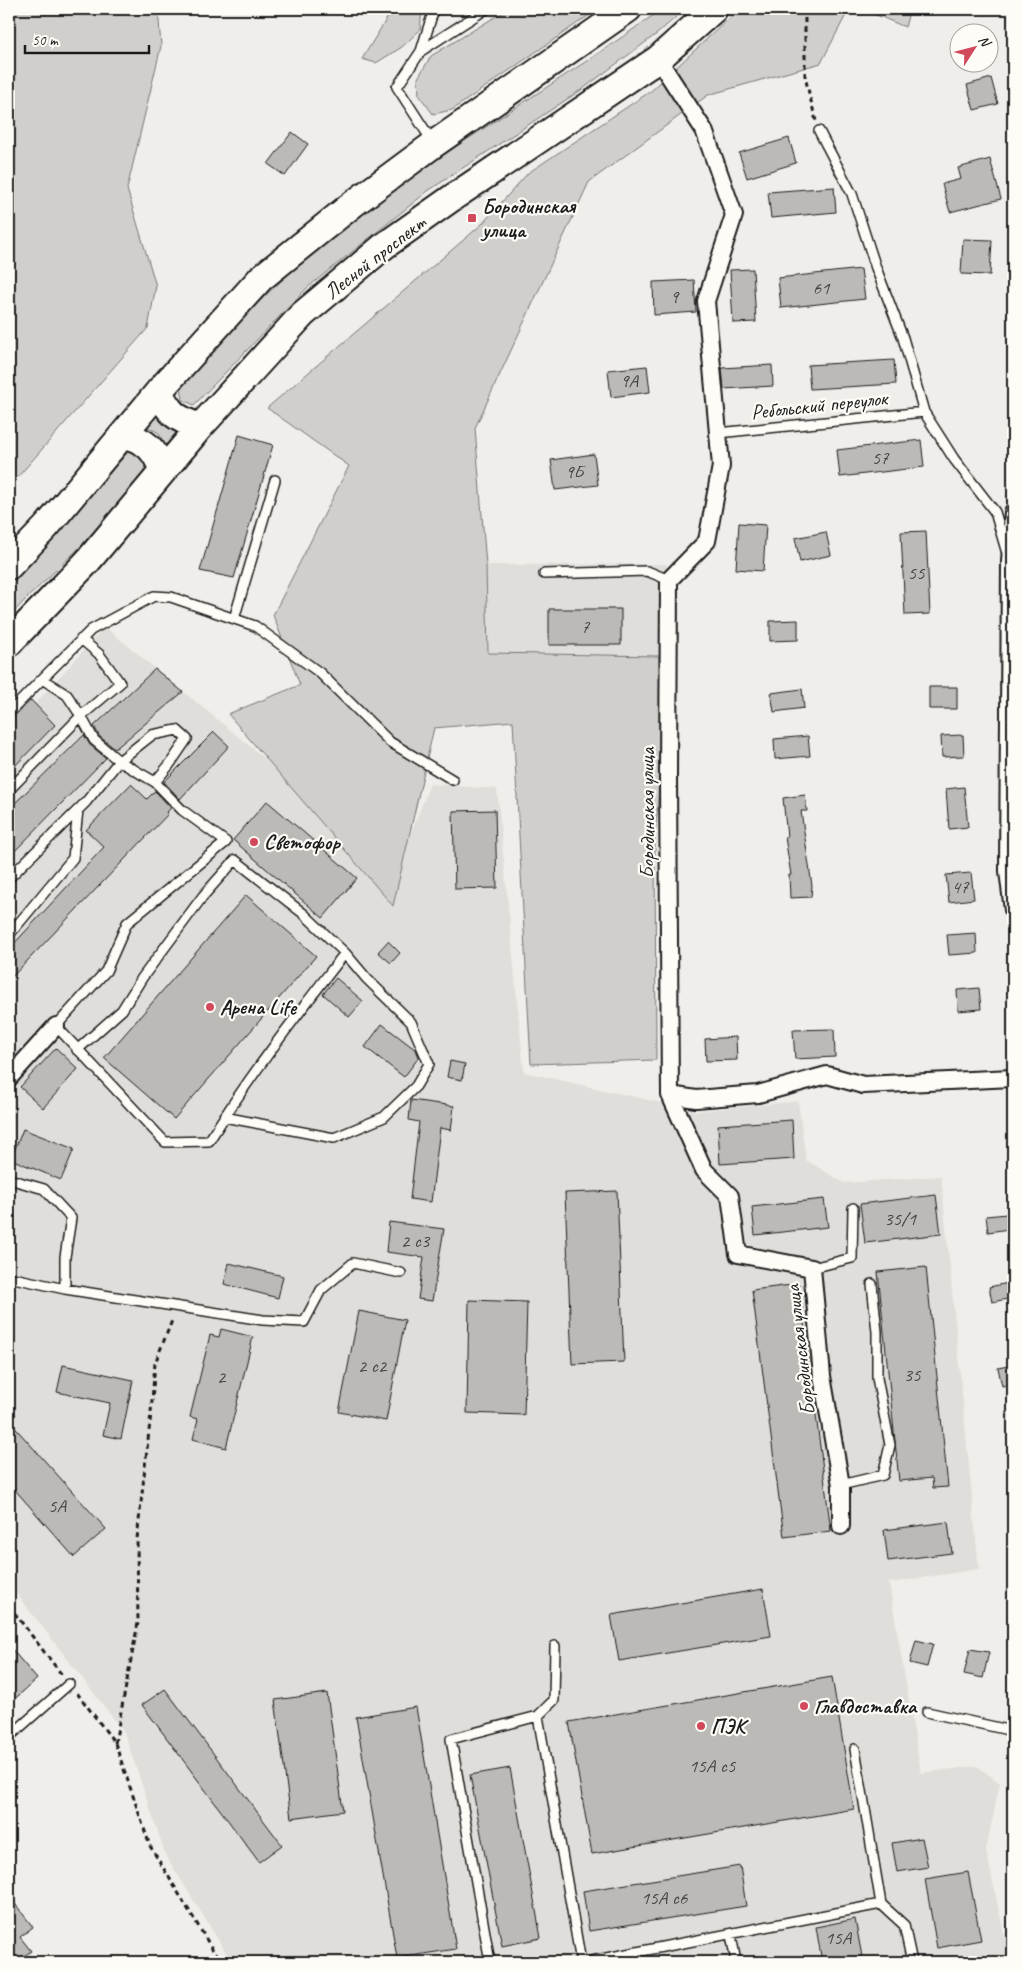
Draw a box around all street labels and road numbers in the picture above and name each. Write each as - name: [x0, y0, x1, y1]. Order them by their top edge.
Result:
- street label: Лесной проспект: [319, 208, 432, 305]
- street label: Ребольский переулок: [750, 385, 891, 425]
- street label: Бородинская улица: [634, 746, 660, 879]
- street label: Бородинская улица: [779, 1282, 821, 1417]

